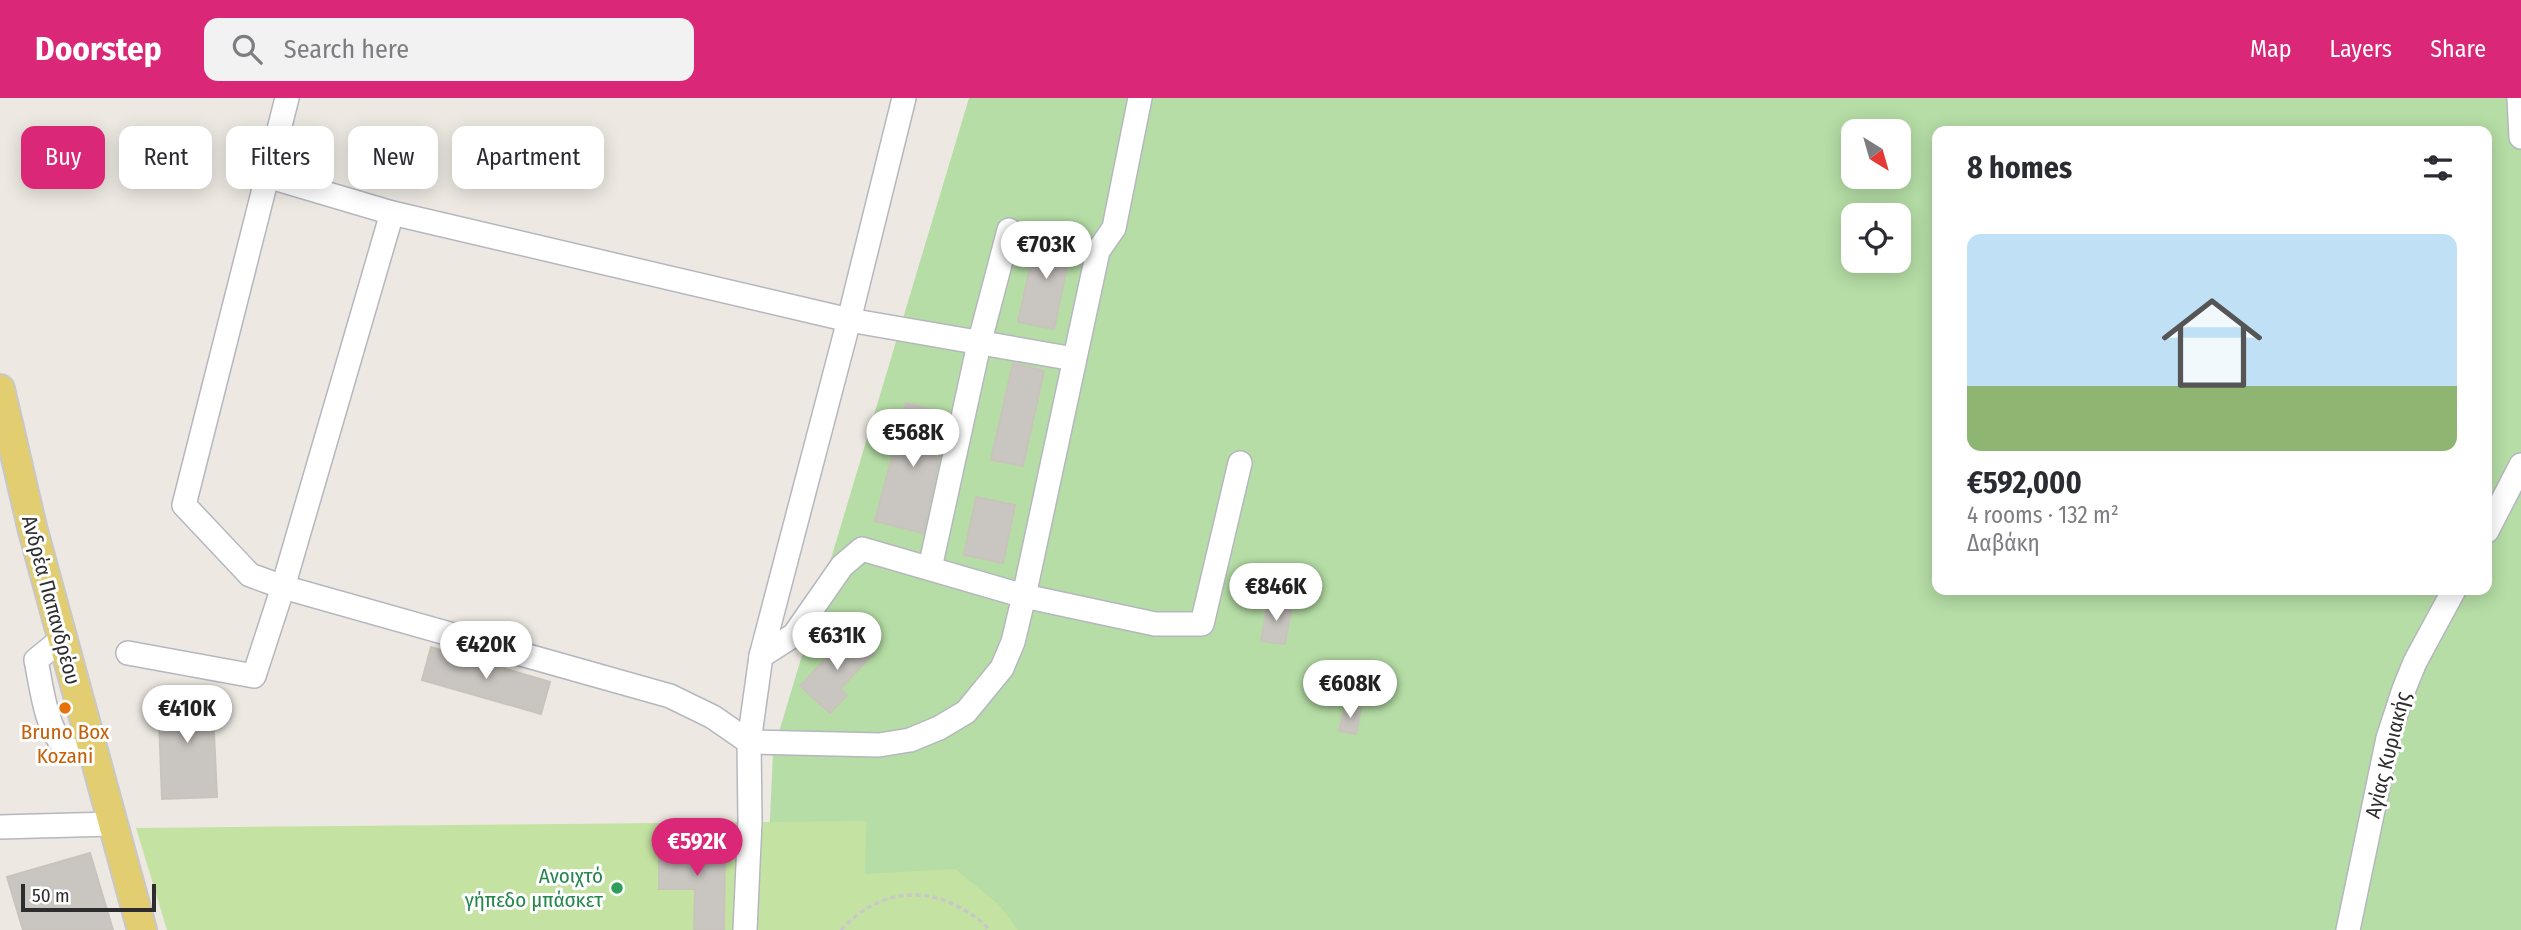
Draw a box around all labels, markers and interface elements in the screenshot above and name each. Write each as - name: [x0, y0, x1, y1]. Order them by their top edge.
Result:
- search box: [204, 18, 694, 81]
- text: Doorstep: [35, 29, 162, 69]
- icon: search: [228, 30, 266, 68]
- text: Search here: [284, 34, 409, 65]
- text: Map: [2250, 35, 2292, 63]
- text: Layers: [2330, 35, 2392, 63]
- text: Share: [2430, 35, 2486, 63]
- north arrow: [1841, 119, 1911, 189]
- map controls: [1841, 119, 1911, 273]
- chip: Buy: [21, 126, 105, 189]
- chip: Rent: [119, 126, 212, 189]
- chip: Filters: [226, 126, 334, 189]
- chip: New: [348, 126, 438, 189]
- chip: Apartment: [452, 126, 604, 189]
- icon: filters: [2419, 149, 2457, 187]
- text: 8 homes: [1967, 150, 2072, 186]
- button: locate: [1841, 203, 1911, 273]
- pin: €703K: [997, 222, 1095, 281]
- text: €703K: [1017, 230, 1075, 258]
- icon: home: [2149, 280, 2275, 406]
- pin: €568K: [864, 410, 962, 469]
- text: €568K: [882, 418, 944, 446]
- text: €592,000: [1967, 465, 2082, 501]
- text: 4 rooms · 132 m²: [1967, 501, 2119, 529]
- street label: Ανδρέα Παπανδρέου: [16, 512, 86, 688]
- text: Δαβάκη: [1967, 529, 2040, 557]
- pin: €846K: [1227, 564, 1325, 623]
- text: €846K: [1245, 572, 1307, 600]
- pin: €631K: [788, 612, 886, 672]
- text: €631K: [808, 621, 866, 649]
- pin: €420K: [437, 622, 535, 681]
- text: €420K: [456, 630, 516, 658]
- pin: €608K: [1301, 660, 1399, 720]
- text: €608K: [1319, 669, 1381, 697]
- pin: €410K: [138, 686, 236, 745]
- street label: Αγίας Κυριακής: [2360, 689, 2416, 821]
- text: €410K: [158, 694, 216, 722]
- marker: Bruno Box Kozani: [57, 700, 73, 716]
- place label: Bruno Box Kozani: [21, 719, 110, 769]
- pin: €592K: [648, 818, 746, 878]
- text: €592K: [668, 827, 726, 855]
- place label: Ανοιχτό γήπεδο μπάσκετ: [464, 863, 603, 913]
- marker: Ανοιχτό γήπεδο μπάσκετ: [609, 880, 625, 896]
- scale bar: [21, 881, 156, 913]
- text: 50 m: [32, 884, 70, 907]

